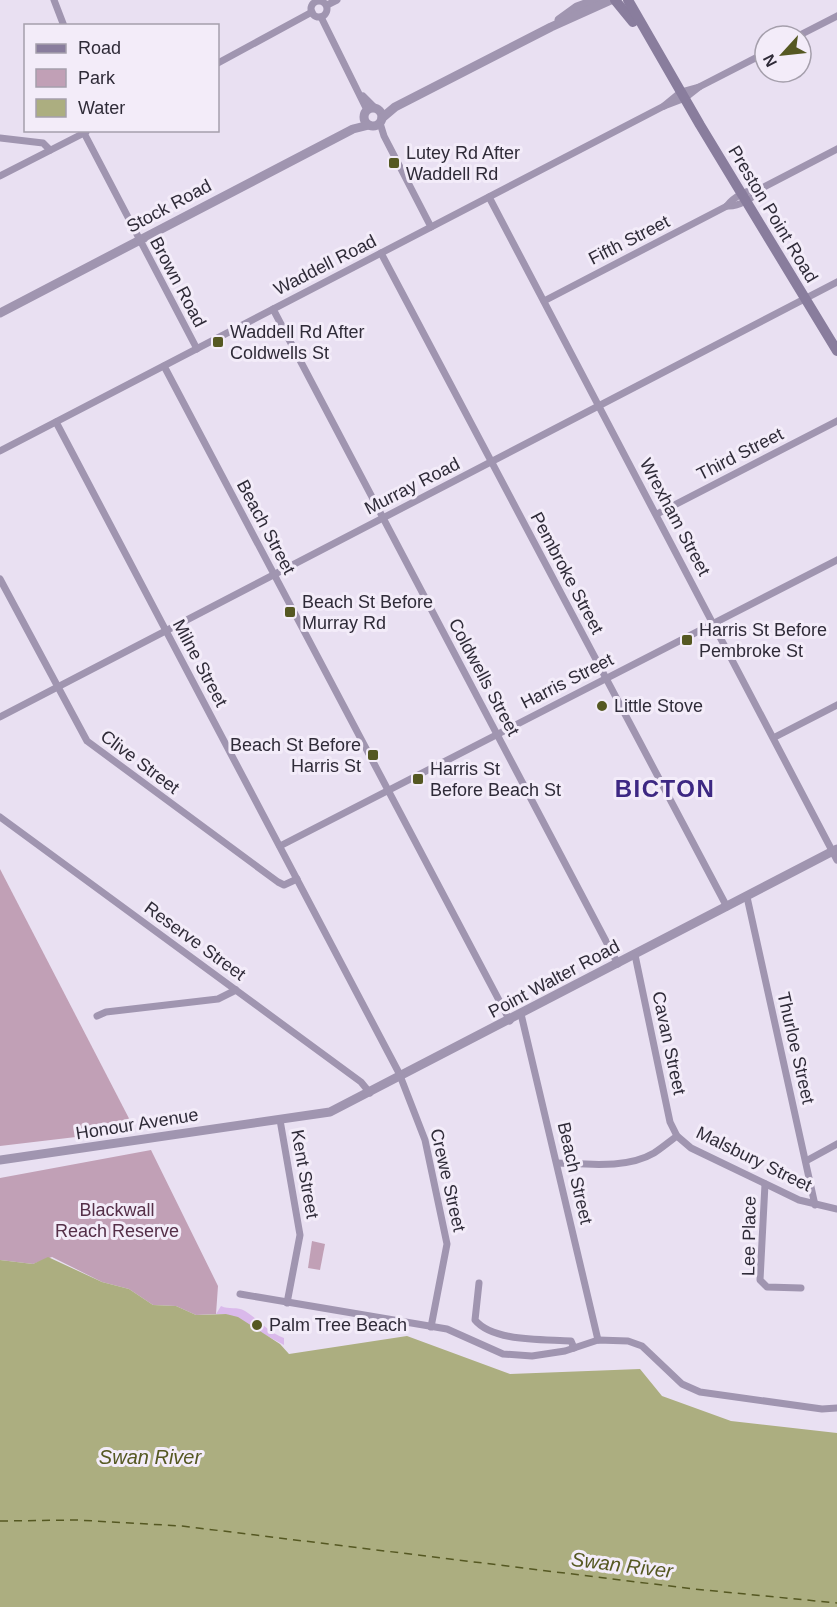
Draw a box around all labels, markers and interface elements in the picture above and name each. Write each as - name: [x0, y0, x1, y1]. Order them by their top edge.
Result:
- legend: [24, 24, 219, 132]
- north arrow: [753, 24, 813, 84]
- text: Road: [78, 38, 121, 58]
- text: N: [760, 52, 780, 70]
- text: Park: [78, 68, 116, 88]
- text: Water: [78, 98, 125, 118]
- street label: Preston Point Road: [724, 142, 822, 286]
- place label: Lutey Rd After Waddell Rd: [406, 143, 520, 184]
- marker: Lutey Rd After Waddell Rd: [387, 156, 401, 170]
- street label: Stock Road: [123, 175, 215, 237]
- street label: Fifth Street: [585, 211, 673, 269]
- street label: Waddell Road: [270, 231, 380, 299]
- street label: Brown Road: [146, 234, 210, 330]
- place label: Waddell Rd After Coldwells St: [230, 322, 364, 363]
- marker: Waddell Rd After Coldwells St: [211, 335, 225, 349]
- street label: Third Street: [694, 424, 786, 484]
- street label: Murray Road: [361, 453, 463, 519]
- street label: Wrexham Street: [636, 455, 714, 579]
- street label: Beach Street: [233, 476, 299, 578]
- street label: Pembroke Street: [526, 509, 608, 637]
- place label: Beach St Before Murray Rd: [302, 592, 433, 633]
- marker: Beach St Before Murray Rd: [283, 605, 297, 619]
- street label: Coldwells Street: [445, 615, 523, 739]
- street label: Milne Street: [169, 616, 231, 710]
- place label: Harris St Before Pembroke St: [699, 620, 827, 661]
- marker: Harris St Before Pembroke St: [680, 633, 694, 647]
- street label: Harris Street: [517, 649, 617, 713]
- place label: Little Stove: [614, 696, 703, 716]
- marker: Little Stove: [595, 699, 609, 713]
- street label: Clive Street: [97, 726, 183, 798]
- place label: Beach St Before Harris St: [230, 735, 361, 776]
- marker: Beach St Before Harris St: [366, 748, 380, 762]
- place label: Harris St Before Beach St: [430, 759, 561, 800]
- marker: Harris St Before Beach St: [411, 772, 425, 786]
- district label: BICTON: [615, 775, 715, 802]
- street label: Reserve Street: [141, 898, 249, 984]
- street label: Point Walter Road: [485, 936, 623, 1022]
- street label: Cavan Street: [648, 990, 690, 1096]
- street label: Thurloe Street: [773, 990, 819, 1106]
- street label: Honour Avenue: [74, 1104, 200, 1144]
- street label: Beach Street: [554, 1120, 596, 1226]
- street label: Malsbury Street: [693, 1122, 815, 1196]
- street label: Crewe Street: [426, 1127, 470, 1233]
- street label: Kent Street: [287, 1128, 323, 1220]
- street label: Lee Place: [738, 1196, 760, 1276]
- park label: Blackwall Reach Reserve: [55, 1200, 179, 1241]
- place label: Palm Tree Beach: [269, 1315, 407, 1335]
- marker: Palm Tree Beach: [250, 1318, 264, 1332]
- water label: Swan River: [99, 1446, 202, 1468]
- water label: Swan River: [570, 1548, 675, 1582]

